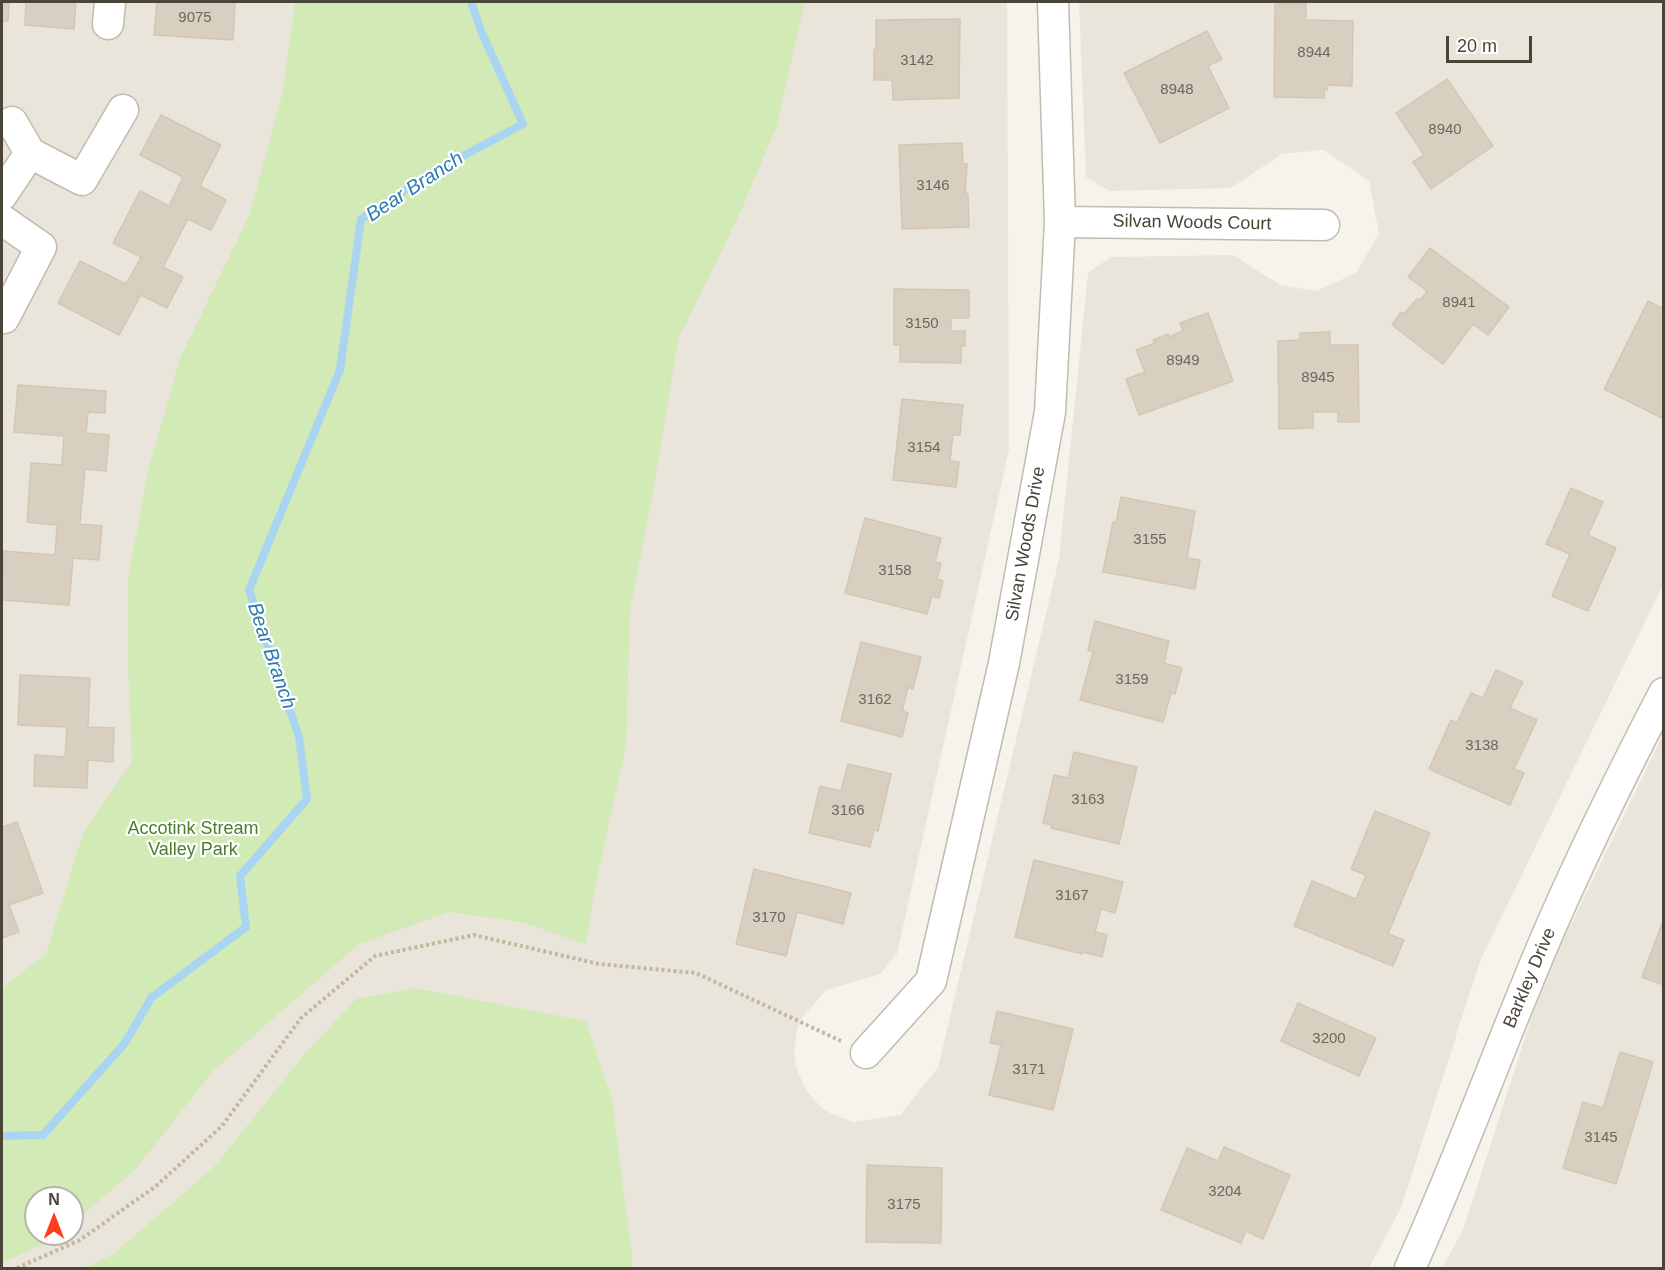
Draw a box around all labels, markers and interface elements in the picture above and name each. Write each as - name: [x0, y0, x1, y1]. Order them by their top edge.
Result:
- house number: 9075: [178, 9, 212, 27]
- scale bar: [1449, 24, 1534, 62]
- text: 20 m: [1457, 36, 1497, 56]
- house number: 8944: [1297, 44, 1331, 62]
- house number: 3142: [900, 52, 934, 70]
- house number: 8948: [1160, 81, 1194, 99]
- house number: 8940: [1428, 121, 1462, 139]
- water label: Bear Branch: [362, 147, 468, 227]
- house number: 3146: [916, 177, 950, 195]
- street label: Silvan Woods Court: [1112, 211, 1272, 235]
- house number: 8941: [1442, 294, 1476, 312]
- house number: 3150: [905, 315, 939, 333]
- house number: 8949: [1166, 352, 1200, 370]
- house number: 8945: [1301, 369, 1335, 387]
- house number: 3154: [907, 439, 941, 457]
- street label: Silvan Woods Drive: [1002, 465, 1050, 623]
- house number: 3155: [1133, 531, 1167, 549]
- house number: 3158: [878, 562, 912, 580]
- water label: Bear Branch: [242, 600, 300, 712]
- house number: 3159: [1115, 671, 1149, 689]
- house number: 3162: [858, 691, 892, 709]
- house number: 3138: [1465, 737, 1499, 755]
- house number: 3163: [1071, 791, 1105, 809]
- house number: 3166: [831, 802, 865, 820]
- park label: Accotink Stream Valley Park: [127, 818, 259, 860]
- house number: 3167: [1055, 887, 1089, 905]
- house number: 3170: [752, 909, 786, 927]
- street label: Barkley Drive: [1499, 925, 1561, 1031]
- house number: 3200: [1312, 1030, 1346, 1048]
- house number: 3171: [1012, 1061, 1046, 1079]
- house number: 3145: [1584, 1129, 1618, 1147]
- house number: 3204: [1208, 1183, 1242, 1201]
- north arrow: [24, 1186, 84, 1246]
- text: N: [48, 1191, 60, 1208]
- house number: 3175: [887, 1196, 921, 1214]

